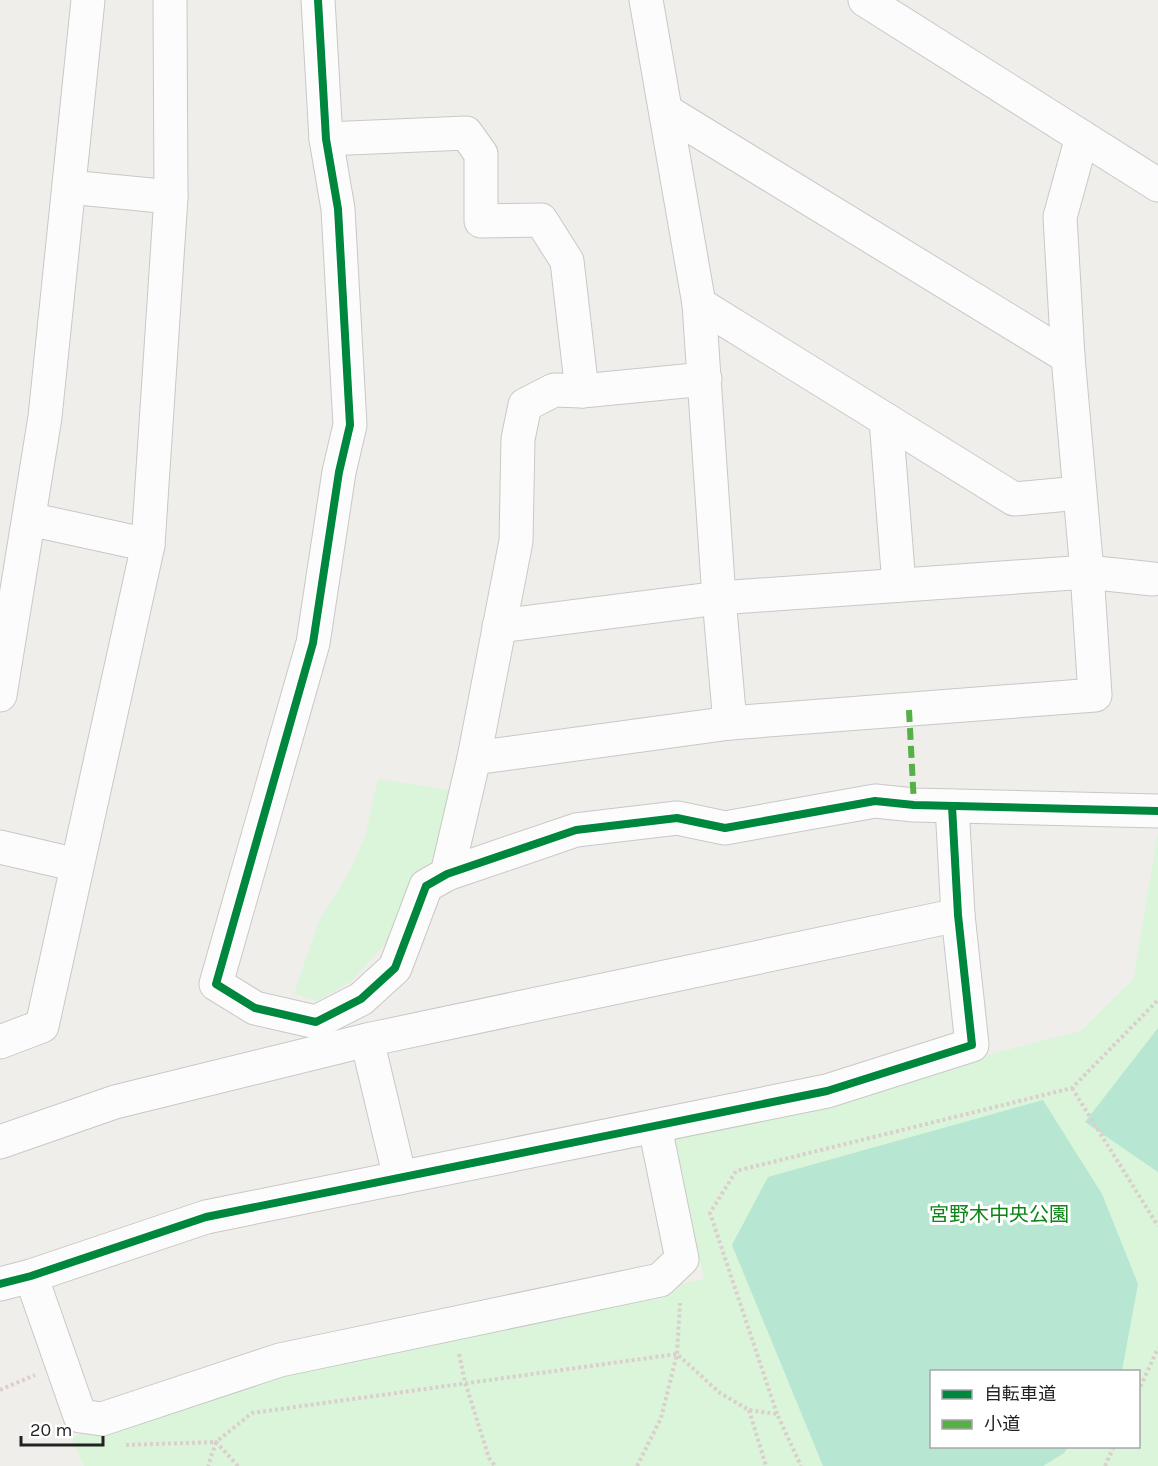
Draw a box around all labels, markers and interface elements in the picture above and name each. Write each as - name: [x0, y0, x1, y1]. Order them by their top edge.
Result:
- park label: 宮野木中央公園: [929, 1203, 1069, 1226]
- legend: [930, 1370, 1140, 1448]
- text: 自転車道: [984, 1383, 1056, 1405]
- scale bar: [21, 1409, 104, 1447]
- text: 小道: [984, 1413, 1020, 1435]
- text: 20 m: [30, 1419, 72, 1441]

